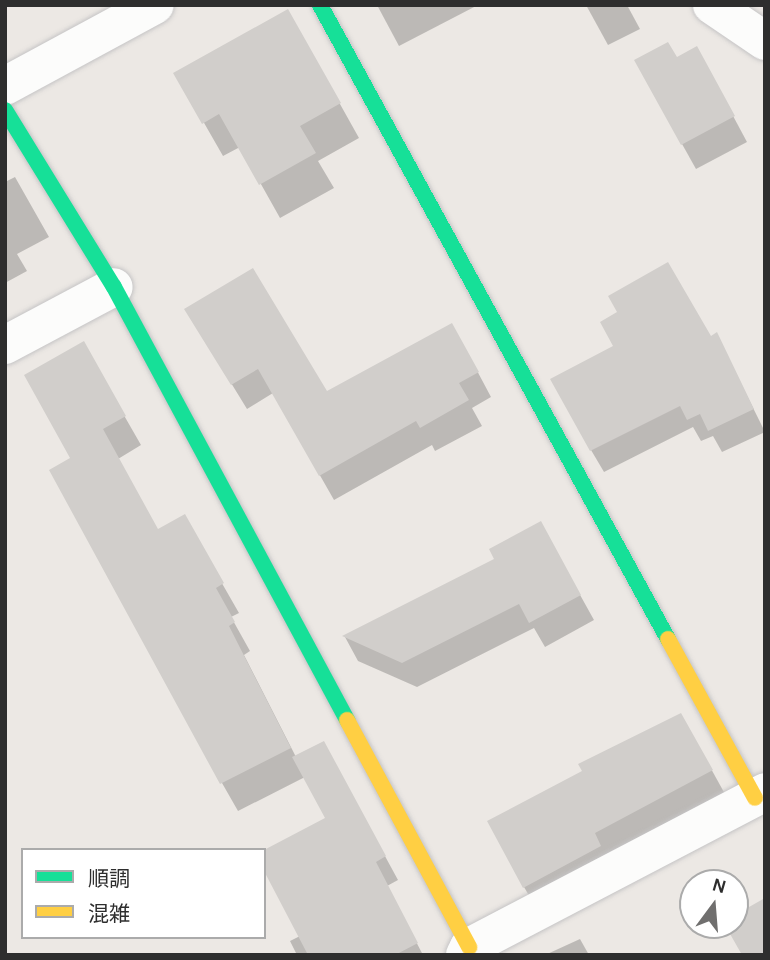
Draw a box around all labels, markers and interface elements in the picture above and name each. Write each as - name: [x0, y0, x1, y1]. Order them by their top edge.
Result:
- legend: [21, 848, 266, 939]
- text: 順調: [88, 867, 130, 891]
- north arrow: [679, 869, 749, 939]
- text: N: [710, 873, 729, 898]
- text: 混雑: [88, 902, 130, 926]

